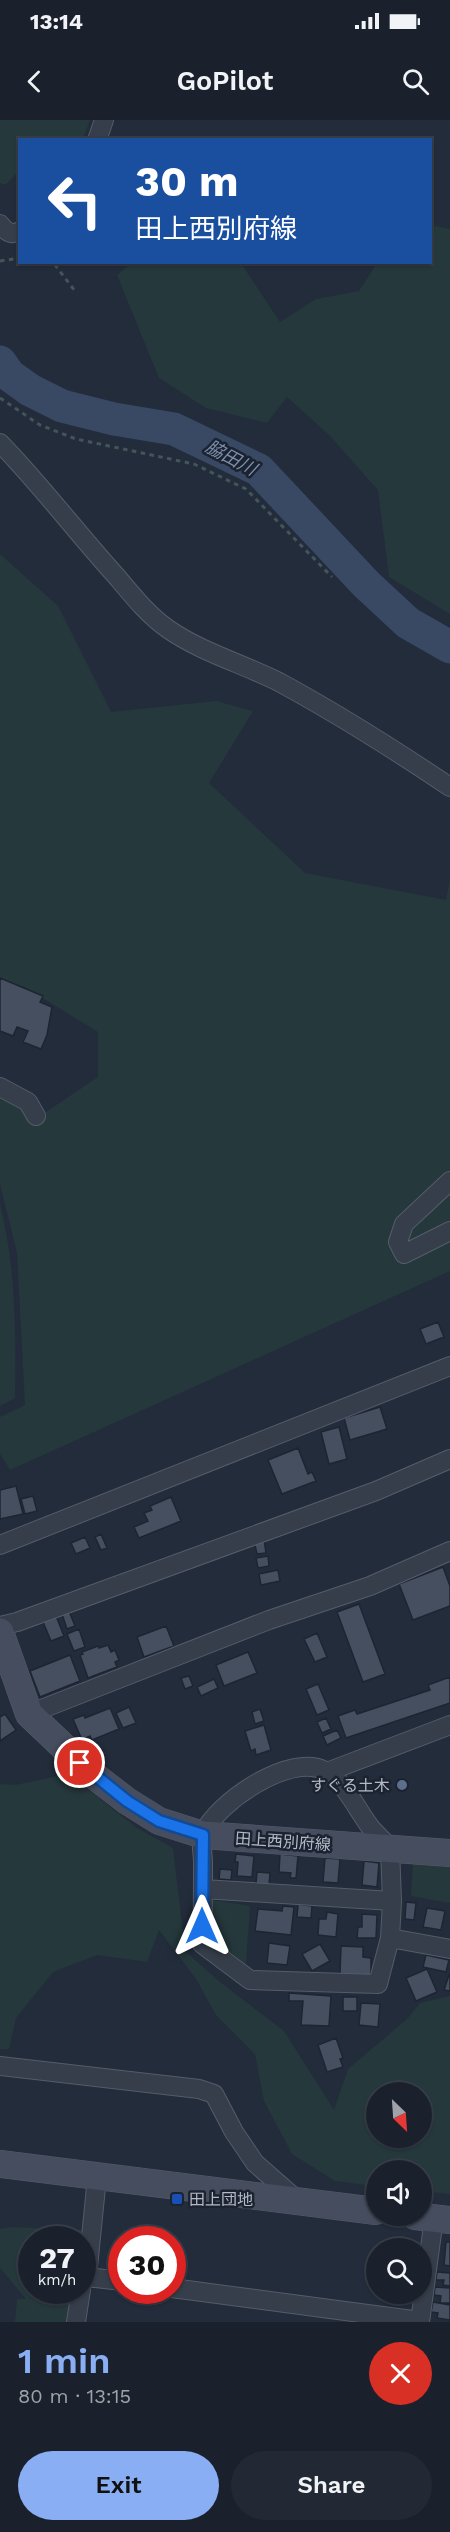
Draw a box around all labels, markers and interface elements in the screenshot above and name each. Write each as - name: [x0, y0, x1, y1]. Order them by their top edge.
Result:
- text: 13:14: [30, 9, 83, 34]
- icon: back: [18, 65, 51, 98]
- text: GoPilot: [177, 65, 273, 97]
- icon: search: [399, 65, 432, 98]
- text: 30 m: [135, 157, 239, 206]
- icon: left: [36, 162, 114, 240]
- text: 田上西別府線: [135, 213, 297, 245]
- water label: 脇田川: [202, 436, 262, 480]
- pin: [54, 1737, 105, 1788]
- icon: arrive: [63, 1746, 96, 1779]
- place label: すぐる土木: [310, 1776, 390, 1795]
- marker: すぐる土木: [395, 1778, 409, 1792]
- street label: 田上西別府線: [234, 1829, 332, 1854]
- position arrow: [170, 1894, 234, 1958]
- north arrow: [366, 2082, 432, 2148]
- map controls: [366, 2082, 432, 2304]
- button: sound: [366, 2160, 432, 2226]
- place label: 田上団地: [189, 2190, 253, 2209]
- marker: 田上団地: [170, 2192, 184, 2206]
- speed limit sign: 30: [108, 2226, 186, 2304]
- button: search: [366, 2238, 432, 2304]
- text: 27: [39, 2240, 75, 2275]
- text: km/h: [38, 2271, 76, 2289]
- text: 1 min: [18, 2340, 110, 2382]
- button: close: [369, 2342, 432, 2405]
- text: 80 m · 13:15: [18, 2384, 131, 2408]
- button: Exit: [18, 2451, 219, 2520]
- button: Share: [231, 2451, 432, 2520]

